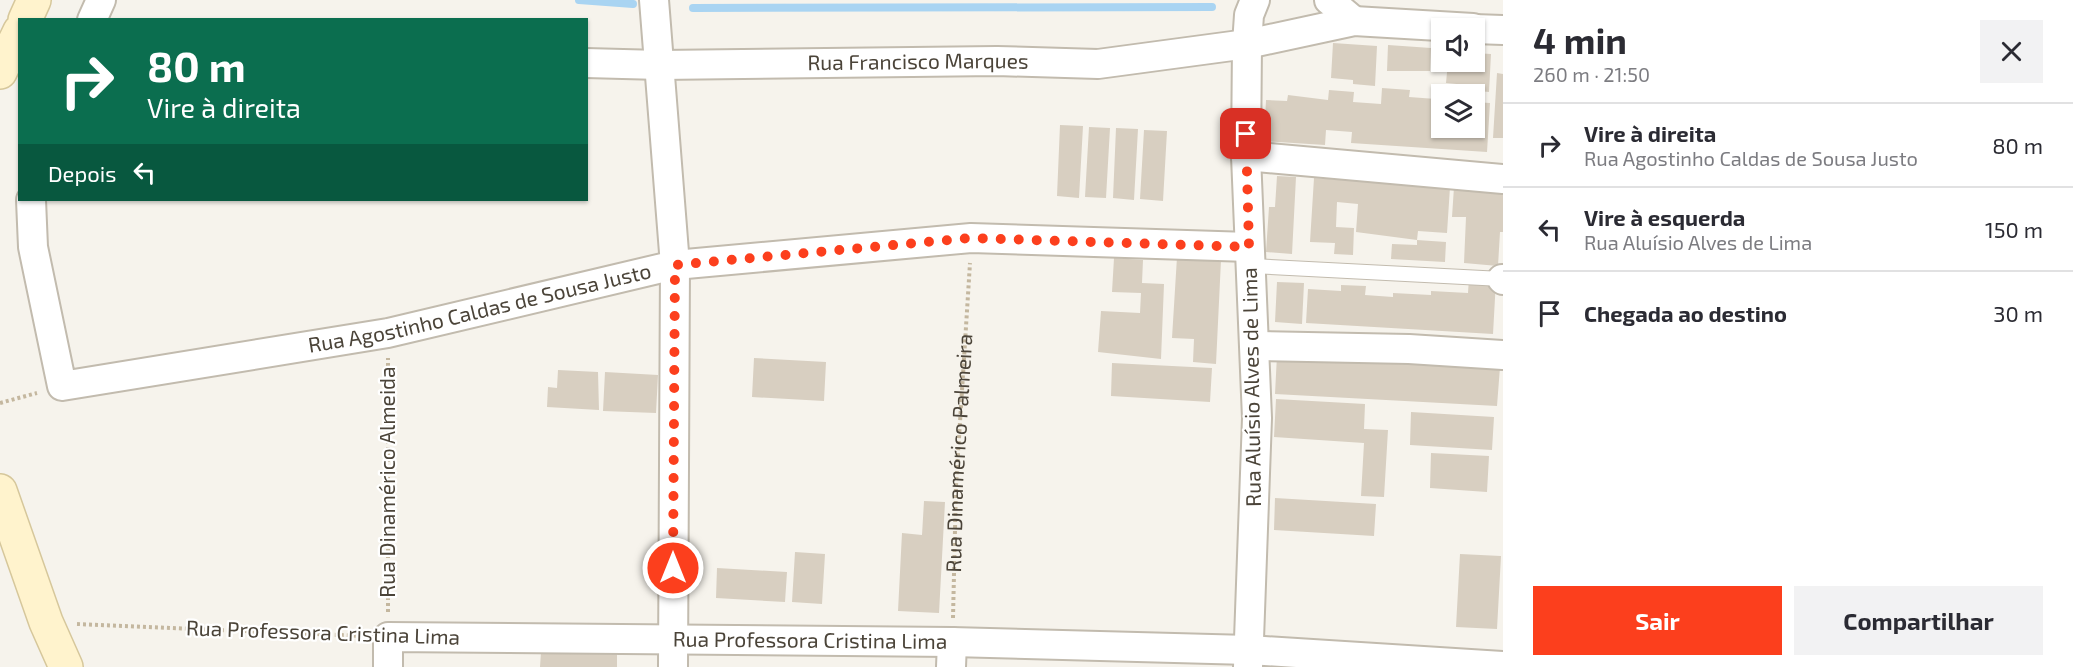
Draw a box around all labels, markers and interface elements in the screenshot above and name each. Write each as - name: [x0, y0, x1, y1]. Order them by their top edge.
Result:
- map controls: [1431, 18, 1485, 138]
- button: sound: [1431, 18, 1485, 72]
- text: 4 min: [1533, 18, 1627, 61]
- button: close: [1980, 20, 2043, 83]
- text: 80 m: [147, 40, 246, 90]
- icon: right: [48, 42, 126, 120]
- street label: Rua Francisco Marques: [807, 47, 1029, 74]
- text: 260 m · 21:50: [1533, 62, 1650, 86]
- button: layers: [1431, 84, 1485, 138]
- text: Vire à direita: [147, 91, 301, 123]
- pin: [1220, 108, 1271, 159]
- icon: arrive: [1229, 117, 1262, 150]
- text: Vire à direita: [1584, 120, 1716, 146]
- icon: right: [1533, 129, 1566, 162]
- text: 80 m: [1992, 132, 2043, 158]
- text: Rua Agostinho Caldas de Sousa Justo: [1584, 146, 1918, 170]
- icon: left: [128, 156, 161, 189]
- text: Depois: [48, 160, 116, 186]
- text: Vire à esquerda: [1584, 204, 1745, 230]
- icon: left: [1533, 213, 1566, 246]
- text: 150 m: [1985, 216, 2043, 242]
- text: Rua Aluísio Alves de Lima: [1584, 230, 1812, 254]
- street label: Rua Agostinho Caldas de Sousa Justo: [306, 257, 653, 357]
- street label: Rua Aluísio Alves de Lima: [1236, 267, 1265, 507]
- icon: arrive: [1533, 297, 1566, 330]
- text: Chegada ao destino: [1584, 300, 1787, 326]
- text: 30 m: [1993, 300, 2043, 326]
- street label: Rua Dinamérico Palmeira: [940, 333, 977, 573]
- street label: Rua Dinamérico Almeida: [374, 366, 399, 598]
- position arrow: [641, 536, 705, 600]
- button: Sair: [1533, 586, 1782, 655]
- button: Compartilhar: [1794, 586, 2043, 655]
- street label: Rua Professora Cristina Lima: [185, 614, 461, 649]
- street label: Rua Professora Cristina Lima: [673, 626, 947, 653]

